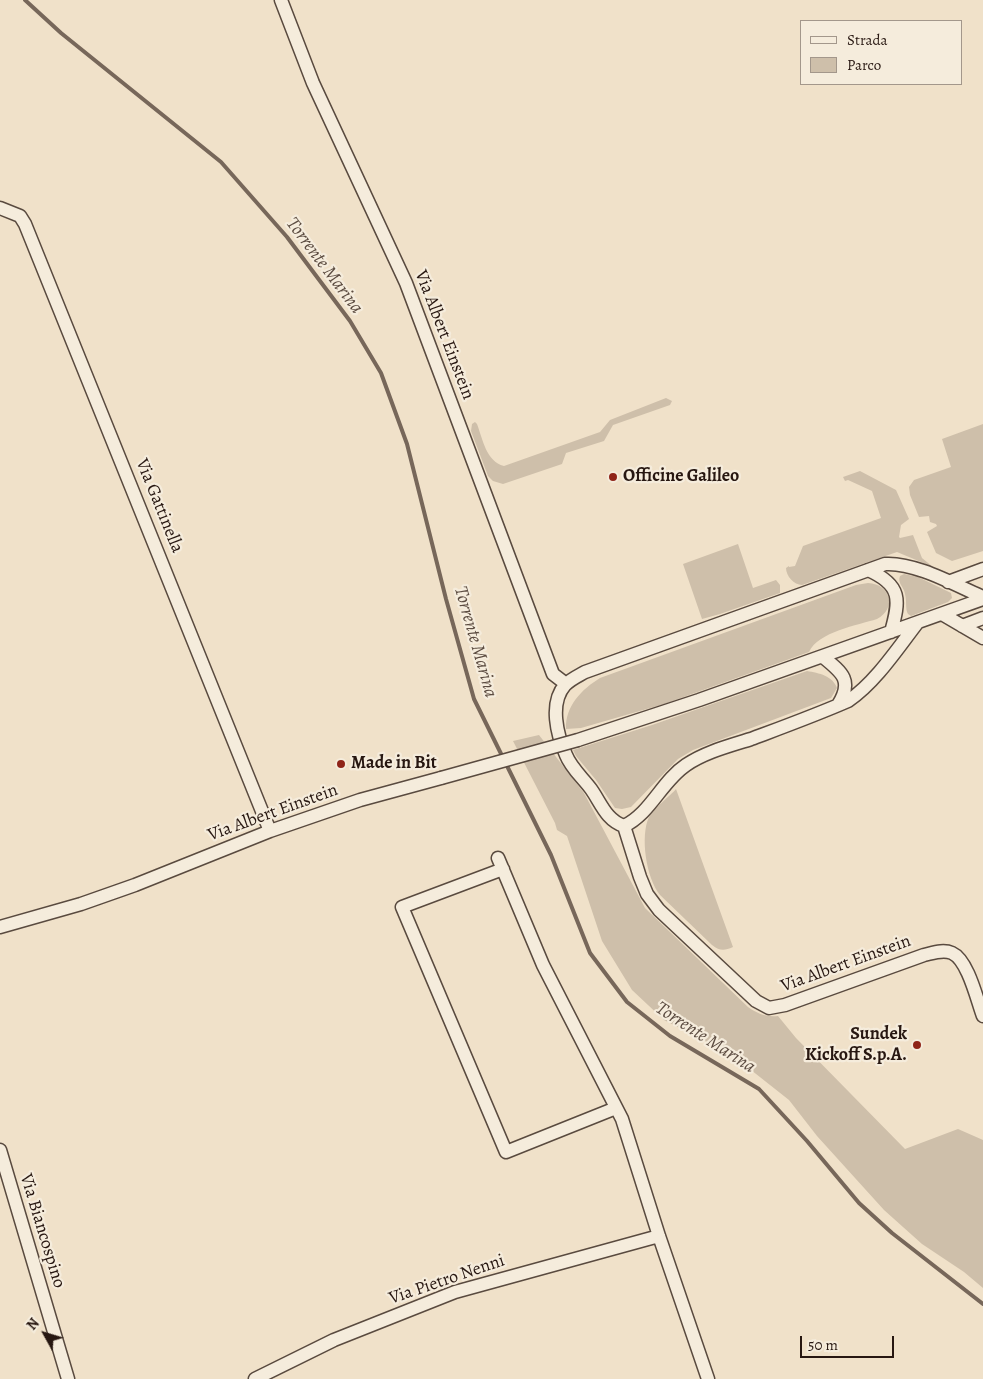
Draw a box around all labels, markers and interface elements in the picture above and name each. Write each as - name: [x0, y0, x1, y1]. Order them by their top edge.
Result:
- legend: [800, 20, 963, 85]
- text: Strada: [847, 30, 888, 50]
- text: Parco: [847, 55, 881, 75]
- water label: Torrente Marina: [280, 213, 368, 319]
- street label: Via Albert Einstein: [409, 267, 479, 403]
- street label: Via Gattinella: [130, 456, 188, 556]
- place label: Officine Galileo: [623, 466, 739, 488]
- marker: Officine Galileo: [607, 471, 619, 483]
- water label: Torrente Marina: [448, 584, 502, 700]
- place label: Made in Bit: [351, 753, 437, 775]
- marker: Made in Bit: [335, 758, 347, 770]
- street label: Via Albert Einstein: [205, 779, 341, 847]
- street label: Via Albert Einstein: [778, 930, 914, 998]
- water label: Torrente Marina: [651, 997, 759, 1079]
- place label: Sundek Kickoff S.p.A.: [805, 1024, 907, 1066]
- marker: Sundek Kickoff S.p.A.: [911, 1039, 923, 1051]
- street label: Via Biancospino: [14, 1171, 70, 1291]
- street label: Via Pietro Nenni: [386, 1250, 508, 1310]
- north arrow: [20, 1309, 70, 1359]
- text: N: [22, 1314, 44, 1334]
- scale bar: [803, 1326, 897, 1358]
- text: 50 m: [808, 1335, 838, 1355]

